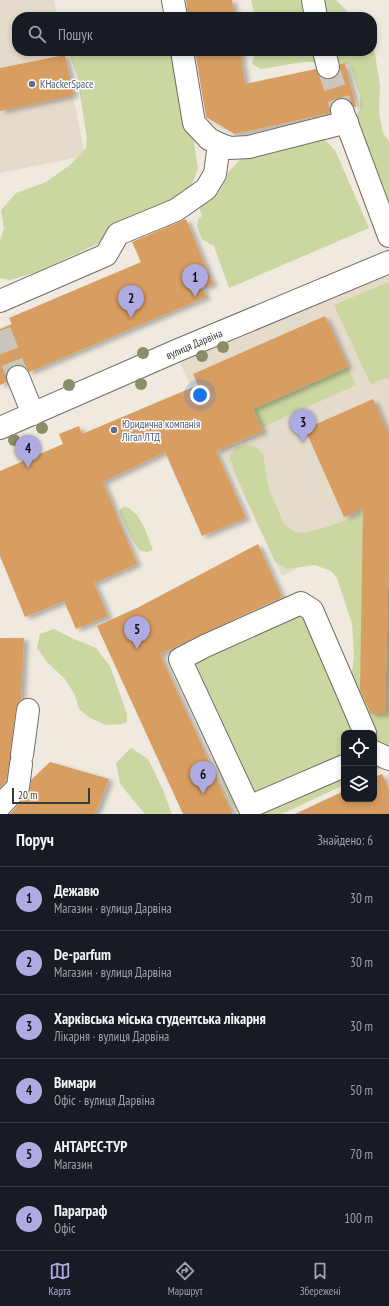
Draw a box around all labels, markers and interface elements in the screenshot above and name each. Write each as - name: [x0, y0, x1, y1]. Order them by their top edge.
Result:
- search box: [12, 12, 377, 56]
- icon: search: [26, 23, 48, 45]
- text: Пошук: [58, 25, 93, 44]
- place label: KHackerSpace: [40, 77, 94, 91]
- marker: KHackerSpace: [27, 79, 37, 89]
- pin: 1: [182, 264, 208, 297]
- pin: 2: [118, 285, 144, 318]
- street label: вулиця Дарвіна: [164, 326, 224, 362]
- your location: [190, 385, 210, 405]
- pin: 3: [290, 409, 316, 442]
- place label: Юридична компанія Лігал ЛТД: [121, 417, 200, 444]
- marker: Юридична компанія Лігал ЛТД: [109, 425, 119, 435]
- pin: 4: [15, 435, 41, 468]
- pin: 5: [124, 616, 150, 649]
- map controls: [341, 730, 377, 802]
- button: locate: [341, 730, 377, 766]
- pin: 6: [190, 761, 216, 794]
- button: layers: [341, 766, 377, 802]
- scale bar: [12, 786, 90, 805]
- text: 20 m: [18, 788, 37, 802]
- text: Поруч: [16, 829, 54, 851]
- text: Знайдено: 6: [317, 832, 373, 849]
- text: Дежавю: [54, 881, 99, 900]
- text: 1: [26, 890, 32, 907]
- text: 30 m: [350, 890, 373, 907]
- text: Магазин · вулиця Дарвіна: [54, 900, 172, 917]
- text: De-parfum: [54, 945, 111, 964]
- text: 2: [26, 954, 32, 971]
- text: 30 m: [350, 954, 373, 971]
- text: Магазин · вулиця Дарвіна: [54, 964, 172, 981]
- text: Харківська міська студентська лікарня: [54, 1009, 266, 1028]
- text: 3: [26, 1018, 32, 1035]
- text: 30 m: [350, 1018, 373, 1035]
- text: Лікарня · вулиця Дарвіна: [54, 1028, 169, 1045]
- text: Вимари: [54, 1073, 96, 1092]
- text: 4: [26, 1082, 32, 1099]
- text: 50 m: [350, 1082, 373, 1099]
- text: Офіс · вулиця Дарвіна: [54, 1092, 155, 1109]
- text: АНТАРЕС-ТУР: [54, 1137, 127, 1156]
- text: 5: [26, 1146, 32, 1163]
- text: 70 m: [350, 1146, 373, 1163]
- text: Магазин: [54, 1156, 92, 1173]
- text: Параграф: [54, 1201, 107, 1220]
- text: 6: [26, 1210, 32, 1227]
- text: 100 m: [344, 1210, 373, 1227]
- text: Офіс: [54, 1220, 76, 1237]
- tab: Карта: [48, 1260, 71, 1298]
- tab: Маршрут: [168, 1260, 203, 1298]
- tab: Збережені: [300, 1260, 341, 1298]

